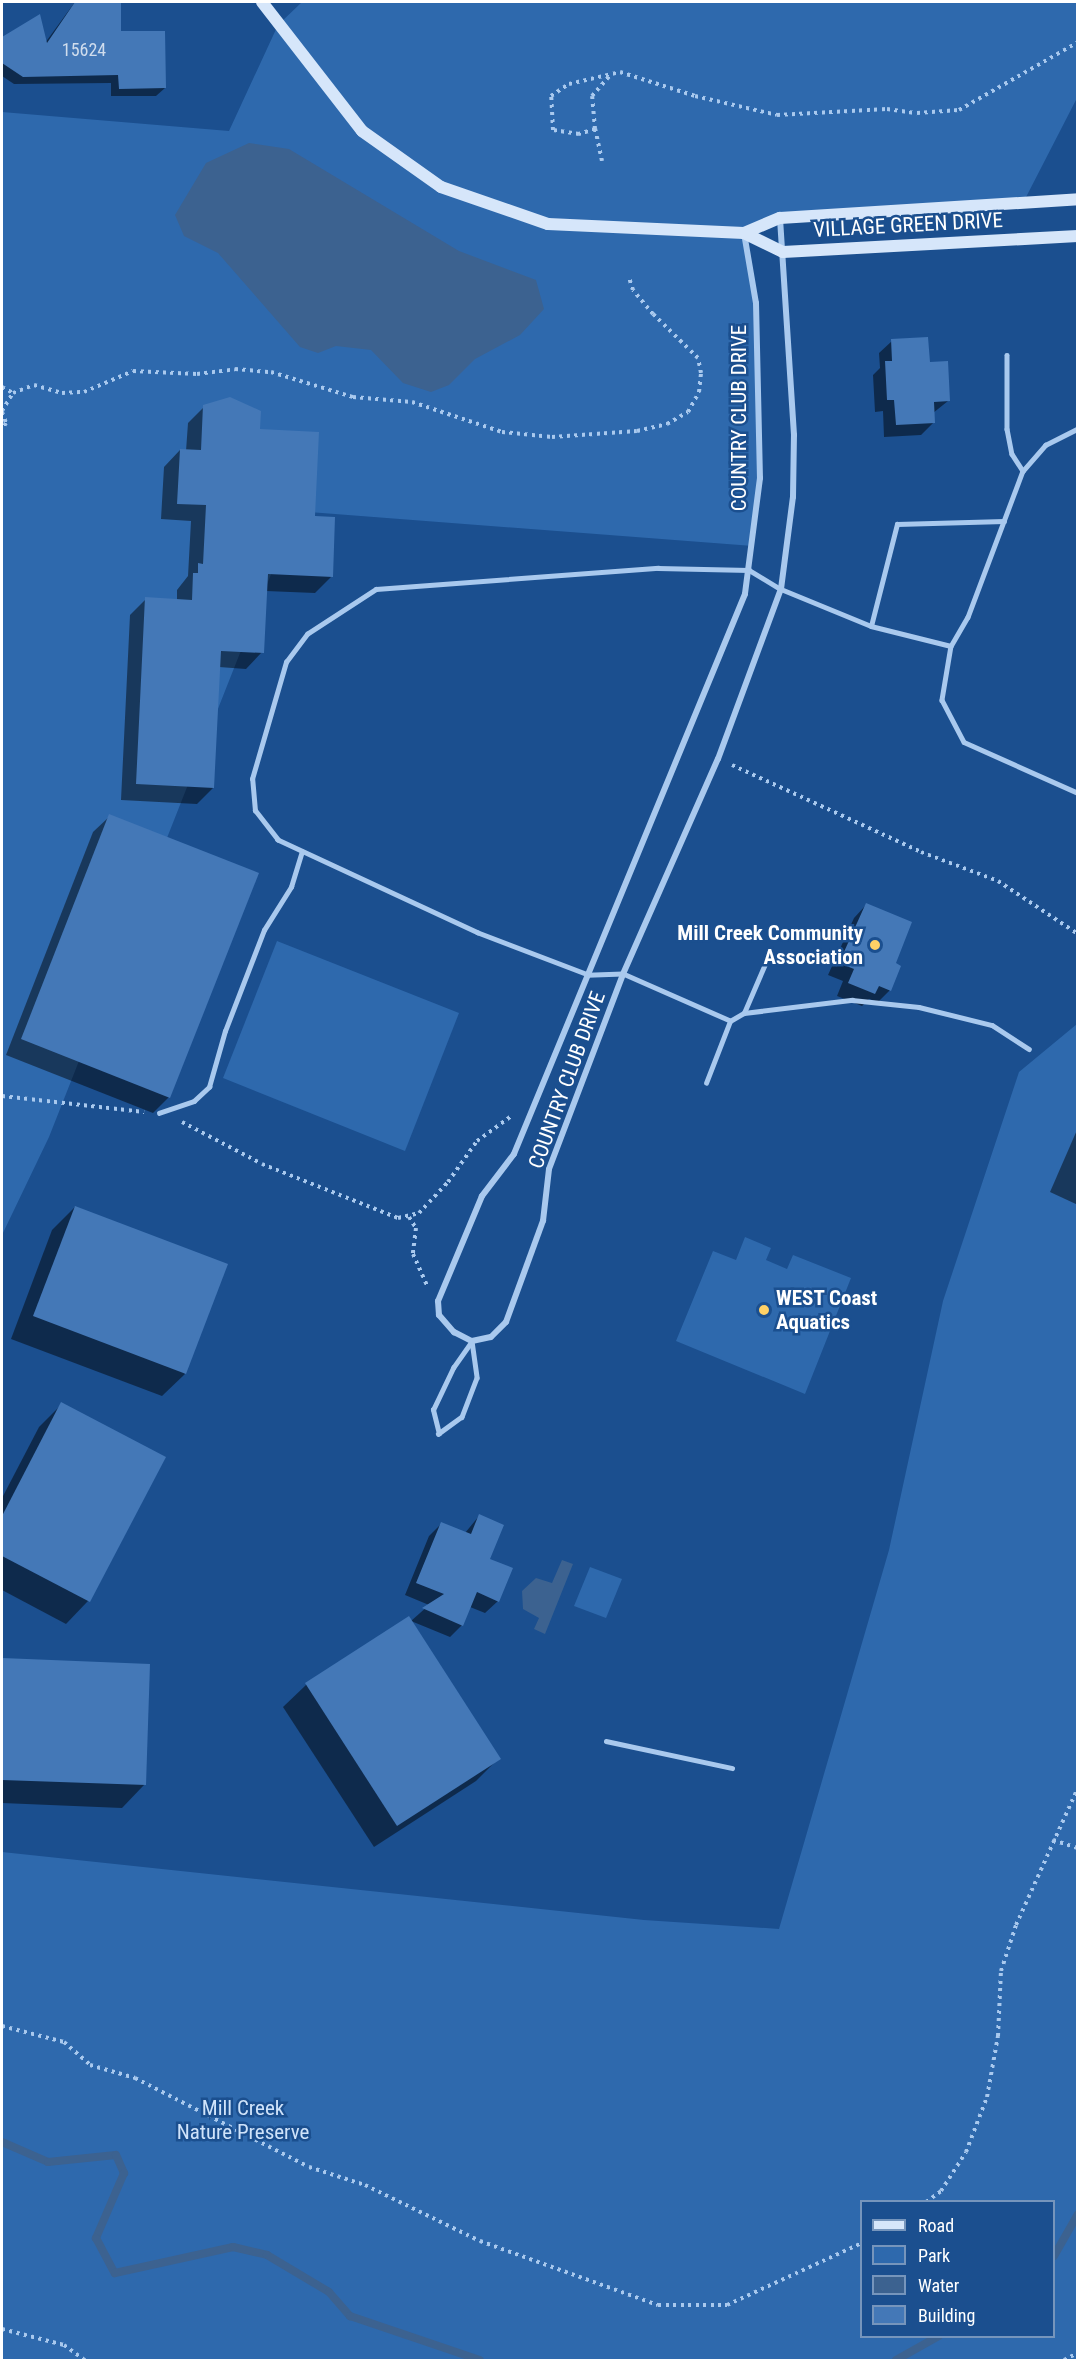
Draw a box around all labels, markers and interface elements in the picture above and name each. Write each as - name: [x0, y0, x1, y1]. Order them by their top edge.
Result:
- house number: 15624: [62, 39, 106, 61]
- street label: VILLAGE GREEN DRIVE: [813, 207, 1003, 243]
- street label: COUNTRY CLUB DRIVE: [726, 325, 752, 511]
- place label: Mill Creek Community Association: [677, 920, 863, 970]
- marker: Mill Creek Community Association: [868, 938, 882, 952]
- street label: COUNTRY CLUB DRIVE: [523, 988, 611, 1172]
- place label: WEST Coast Aquatics: [776, 1285, 878, 1335]
- marker: WEST Coast Aquatics: [757, 1303, 771, 1317]
- park label: Mill Creek Nature Preserve: [177, 2095, 309, 2145]
- legend: [860, 2200, 1055, 2338]
- text: Road: [918, 2215, 954, 2236]
- text: Park: [918, 2245, 950, 2266]
- text: Water: [918, 2275, 959, 2296]
- text: Building: [918, 2305, 975, 2326]

